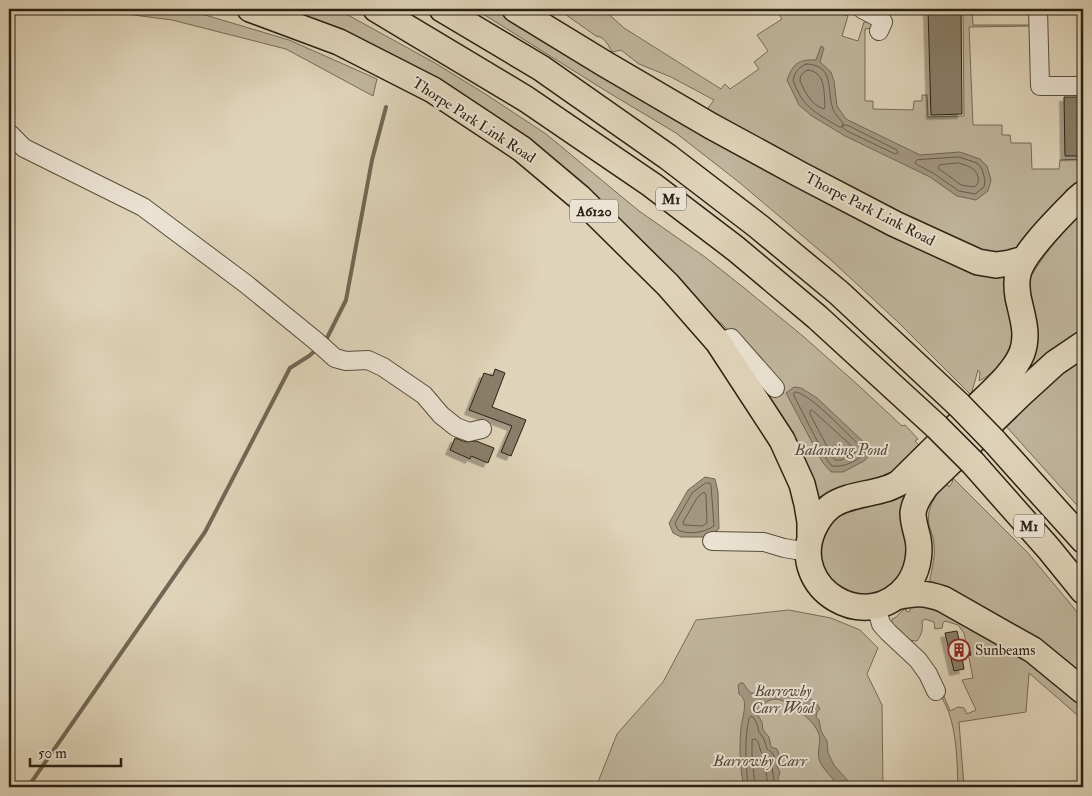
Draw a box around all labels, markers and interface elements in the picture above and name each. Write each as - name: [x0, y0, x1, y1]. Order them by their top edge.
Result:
- street label: Thorpe Park Link Road: [408, 73, 540, 169]
- street label: Thorpe Park Link Road: [801, 168, 939, 252]
- road number: M1: [656, 188, 686, 210]
- road number: A6120: [570, 200, 618, 222]
- water label: Balancing Pond: [794, 440, 889, 460]
- road number: M1: [1014, 514, 1044, 538]
- building icon: Sunbeams: [947, 638, 971, 662]
- place label: Sunbeams: [975, 641, 1035, 660]
- park label: Barrowby Carr Wood: [752, 682, 816, 718]
- scale bar: [30, 736, 121, 768]
- text: 50 m: [38, 744, 67, 763]
- water label: Barrowby Carr: [712, 751, 808, 771]

